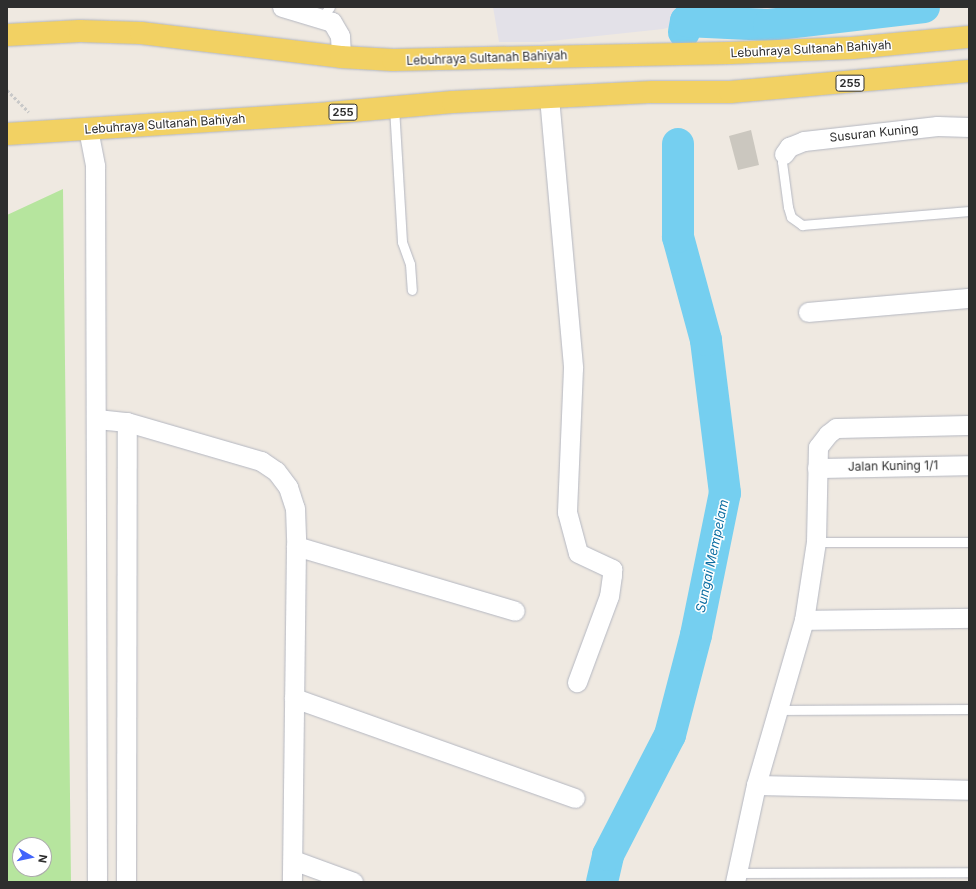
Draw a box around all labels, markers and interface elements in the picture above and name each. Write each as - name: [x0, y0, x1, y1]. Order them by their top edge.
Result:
- street label: Lebuhraya Sultanah Bahiyah: [730, 38, 892, 60]
- street label: Lebuhraya Sultanah Bahiyah: [406, 48, 568, 68]
- road number: 255: [835, 74, 865, 92]
- road number: 255: [328, 103, 358, 121]
- street label: Lebuhraya Sultanah Bahiyah: [84, 111, 246, 137]
- street label: Susuran Kuning: [829, 121, 919, 145]
- street label: Jalan Kuning 1/1: [848, 458, 938, 474]
- water label: Sungai Mempelam: [692, 498, 732, 614]
- north arrow: [12, 837, 52, 877]
- text: N: [35, 853, 50, 864]

